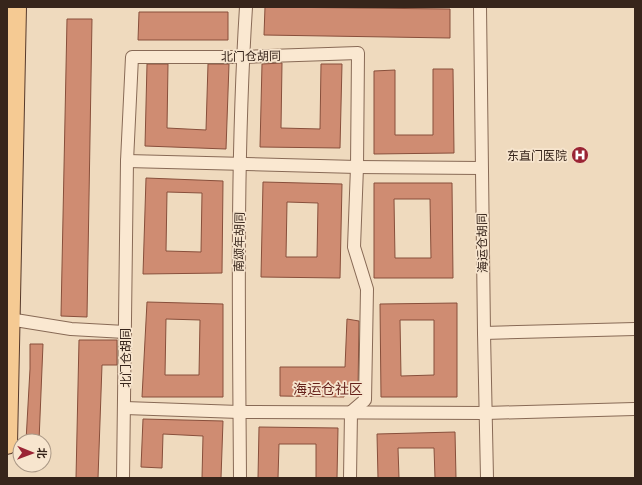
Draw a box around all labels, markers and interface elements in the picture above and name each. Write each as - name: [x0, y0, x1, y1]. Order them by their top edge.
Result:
- street label: 北门仓胡同: [221, 48, 281, 64]
- hospital icon: 东直门医院: [570, 145, 590, 165]
- place label: 东直门医院: [507, 148, 567, 163]
- street label: 南颂年胡同: [231, 212, 247, 272]
- street label: 海运仓胡同: [474, 213, 490, 273]
- street label: 北门仓胡同: [118, 328, 133, 388]
- district label: 海运仓社区: [293, 380, 363, 398]
- north arrow: [12, 433, 52, 473]
- text: 北: [35, 448, 49, 459]

